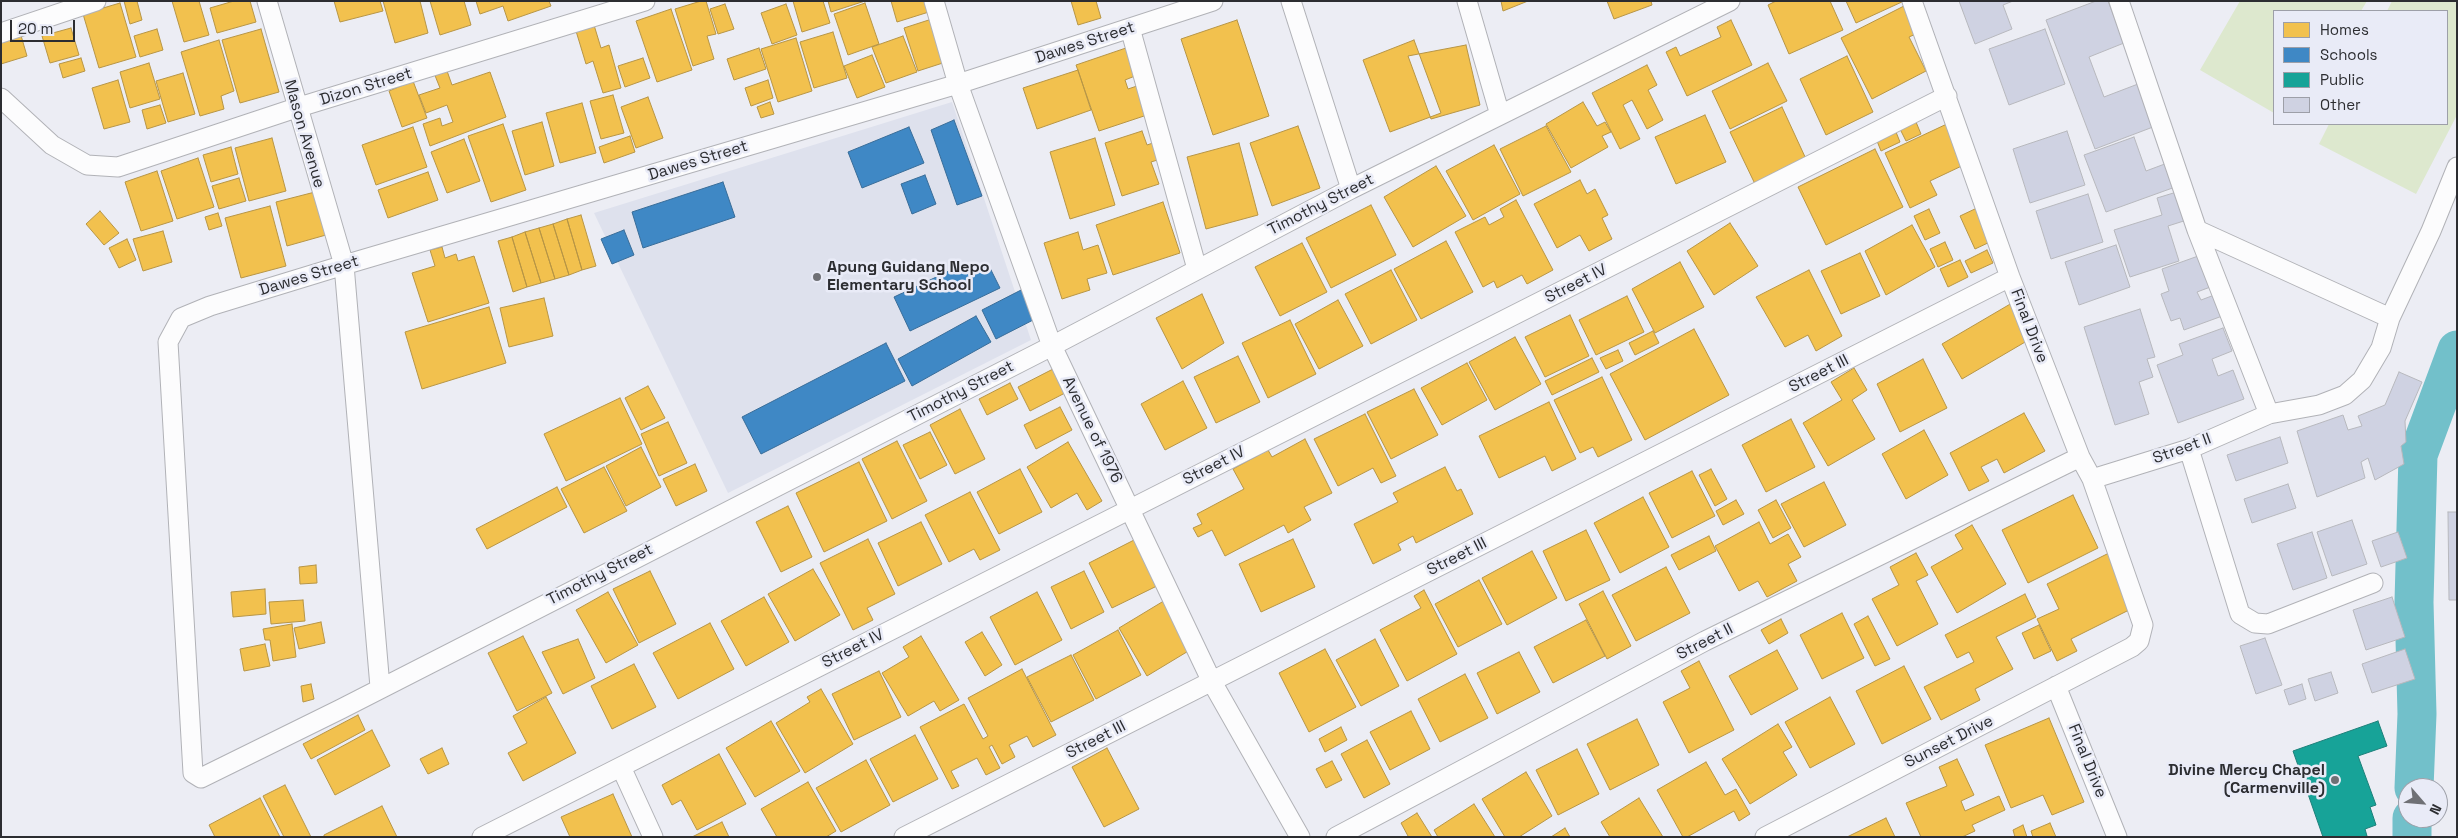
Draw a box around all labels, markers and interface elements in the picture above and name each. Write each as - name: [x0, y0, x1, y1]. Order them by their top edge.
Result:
- scale bar: [12, 10, 78, 42]
- legend: [2273, 10, 2448, 125]
- street label: Dawes Street: [1033, 18, 1137, 68]
- text: 20 m: [18, 19, 53, 38]
- text: Homes: [2320, 20, 2369, 39]
- text: Schools: [2320, 45, 2377, 64]
- street label: Dizon Street: [318, 64, 414, 110]
- text: Public: [2320, 70, 2364, 89]
- street label: Mason Avenue: [279, 78, 329, 190]
- text: Other: [2320, 95, 2361, 114]
- street label: Dawes Street: [646, 137, 750, 185]
- street label: Timothy Street: [1265, 170, 1377, 240]
- street label: Dawes Street: [257, 252, 361, 300]
- place label: Apung Guidang Nepo Elementary School: [827, 258, 990, 296]
- street label: Street IV: [1542, 260, 1610, 308]
- marker: Apung Guidang Nepo Elementary School: [811, 271, 823, 283]
- street label: Final Drive: [2006, 286, 2052, 366]
- street label: Street III: [1786, 351, 1852, 397]
- street label: Timothy Street: [905, 357, 1017, 427]
- street label: Avenue of 1976: [1058, 374, 1126, 486]
- street label: Street II: [2150, 430, 2214, 468]
- street label: Street IV: [1180, 442, 1248, 490]
- street label: Street III: [1424, 534, 1490, 580]
- street label: Timothy Street: [544, 540, 656, 610]
- street label: Street II: [1674, 620, 1736, 664]
- street label: Street IV: [819, 625, 887, 673]
- street label: Sunset Drive: [1902, 711, 1996, 773]
- street label: Street III: [1063, 717, 1129, 763]
- street label: Final Drive: [2064, 721, 2110, 801]
- place label: Divine Mercy Chapel (Carmenville): [2168, 761, 2325, 799]
- marker: Divine Mercy Chapel (Carmenville): [2329, 774, 2341, 786]
- north arrow: [2398, 778, 2448, 828]
- text: N: [2425, 801, 2446, 818]

